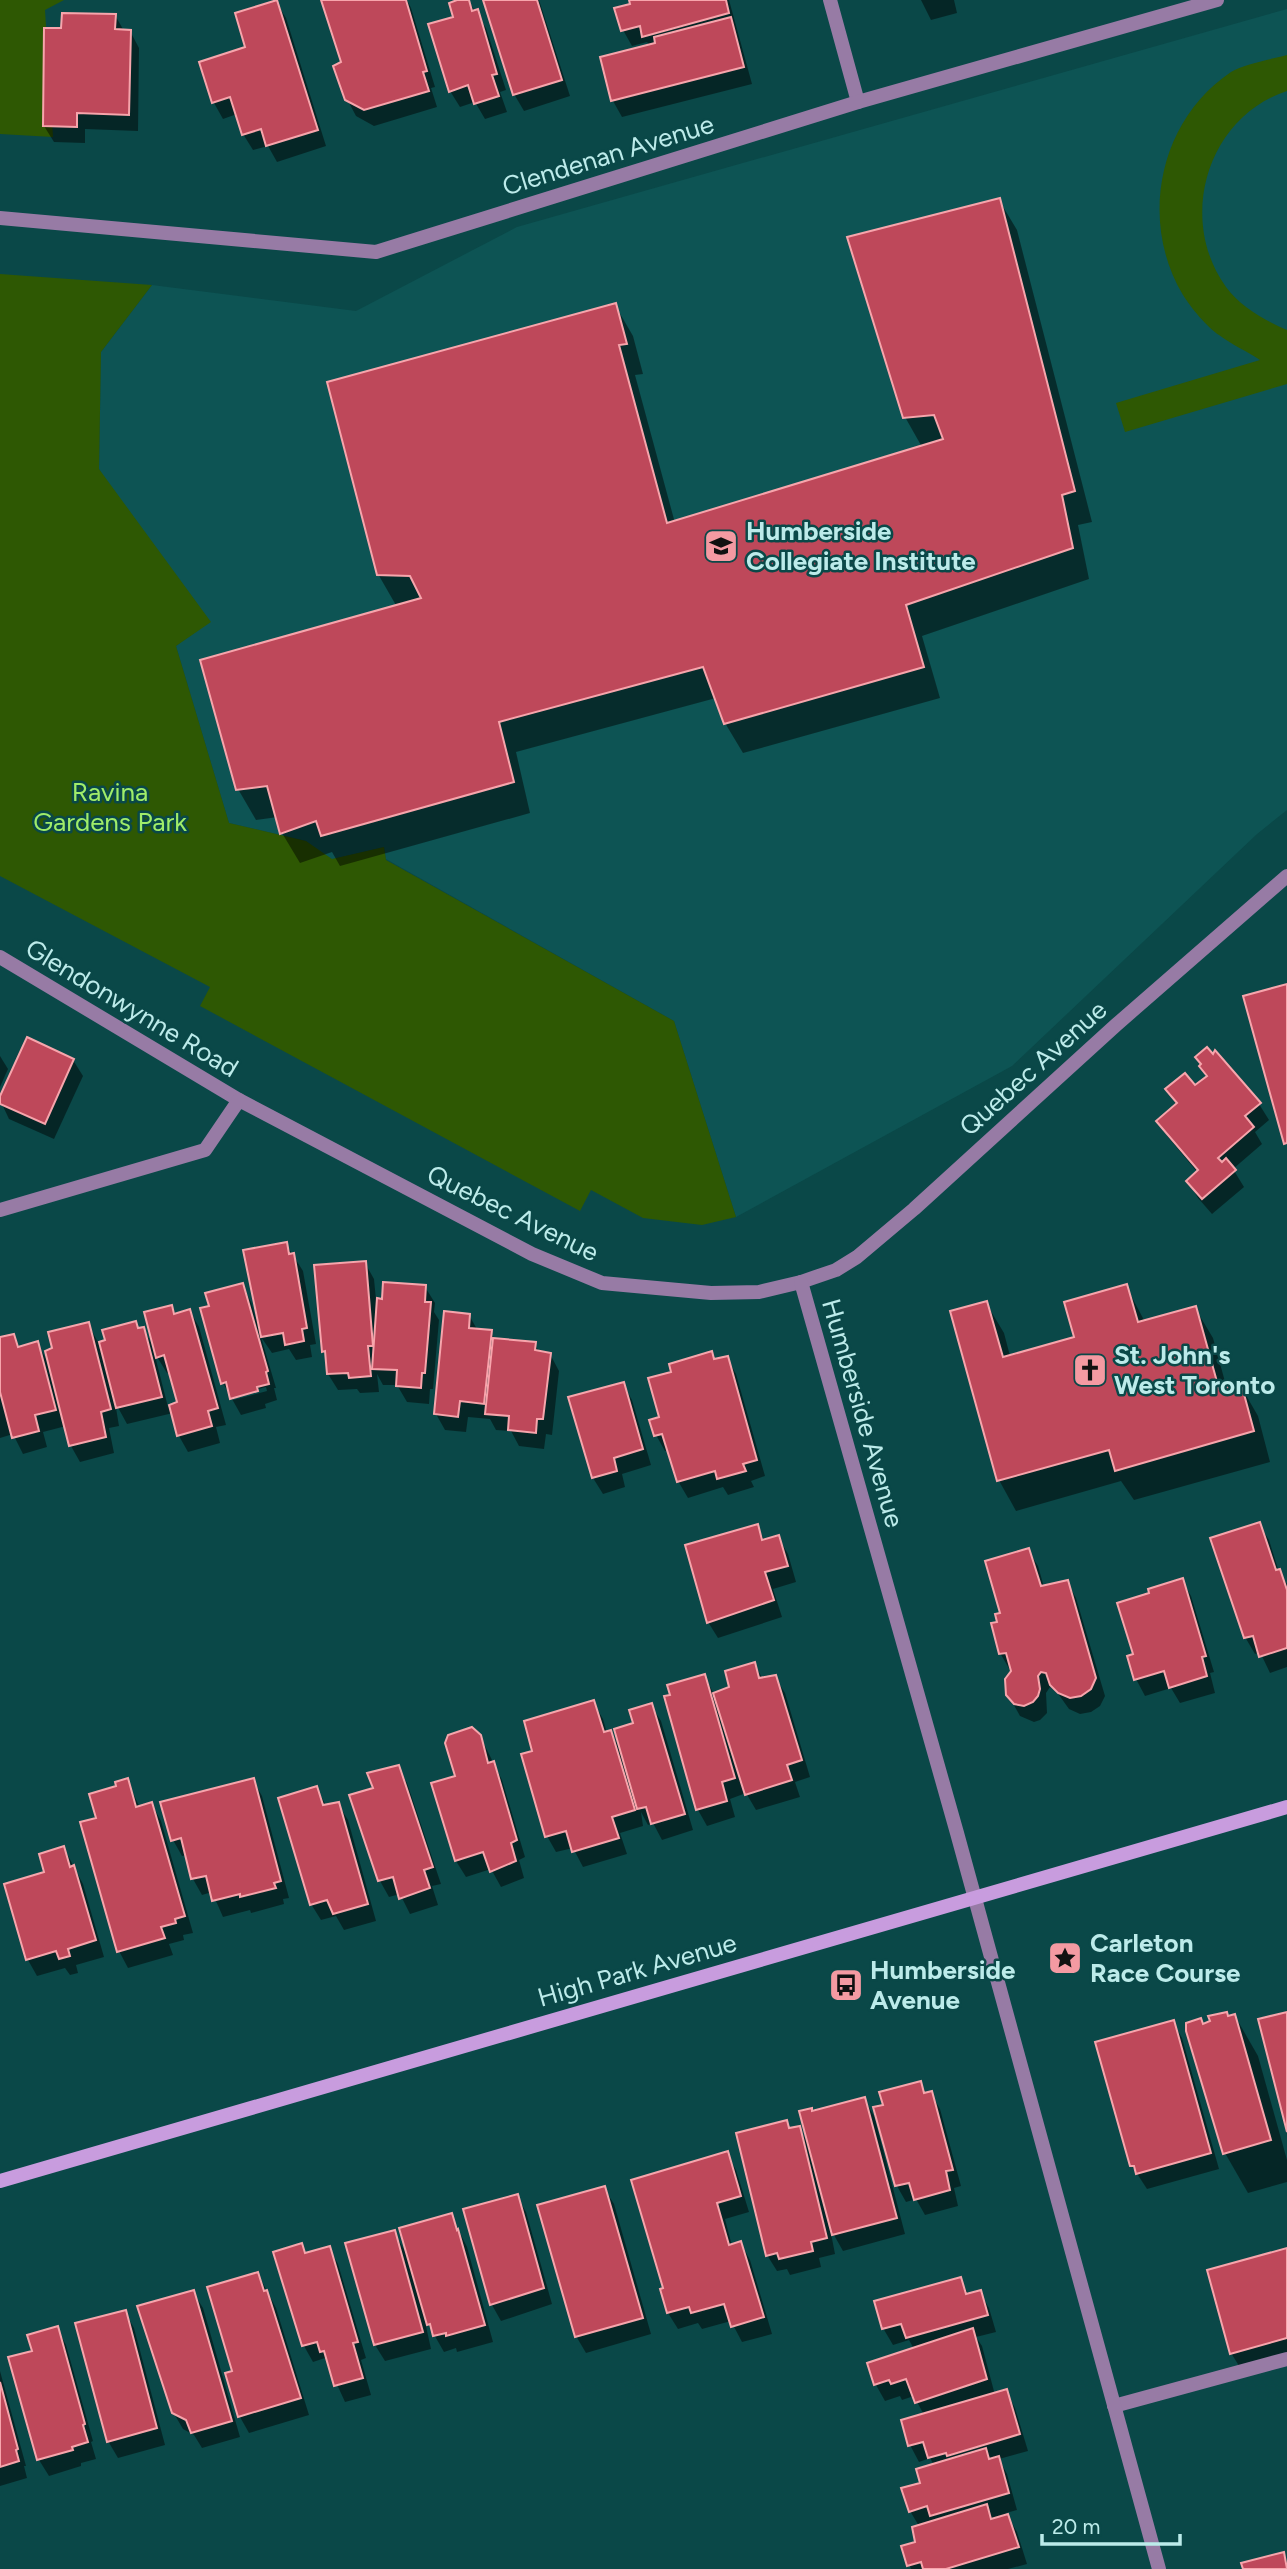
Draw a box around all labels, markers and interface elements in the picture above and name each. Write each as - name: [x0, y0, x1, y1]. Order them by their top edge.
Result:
- street label: Clendenan Avenue: [498, 108, 718, 202]
- place label: Humberside Collegiate Institute: [746, 515, 976, 577]
- school or university icon: Humberside Collegiate Institute: [702, 527, 740, 565]
- park label: Ravina Gardens Park: [33, 776, 187, 838]
- street label: Glendonwynne Road: [20, 932, 244, 1084]
- street label: Quebec Avenue: [953, 994, 1113, 1142]
- street label: Quebec Avenue: [422, 1158, 604, 1268]
- street label: Humberside Avenue: [815, 1295, 911, 1531]
- place label: St. John's West Toronto: [1114, 1339, 1275, 1401]
- church icon: St. John's West Toronto: [1071, 1351, 1109, 1389]
- street label: High Park Avenue: [534, 1926, 740, 2014]
- place label: Carleton Race Course: [1090, 1927, 1241, 1989]
- place icon: Carleton Race Course: [1046, 1939, 1084, 1977]
- place label: Humberside Avenue: [870, 1954, 1016, 2016]
- bus stop icon: Humberside Avenue: [827, 1966, 865, 2004]
- scale bar: [1042, 2502, 1180, 2546]
- text: 20 m: [1052, 2514, 1100, 2539]

